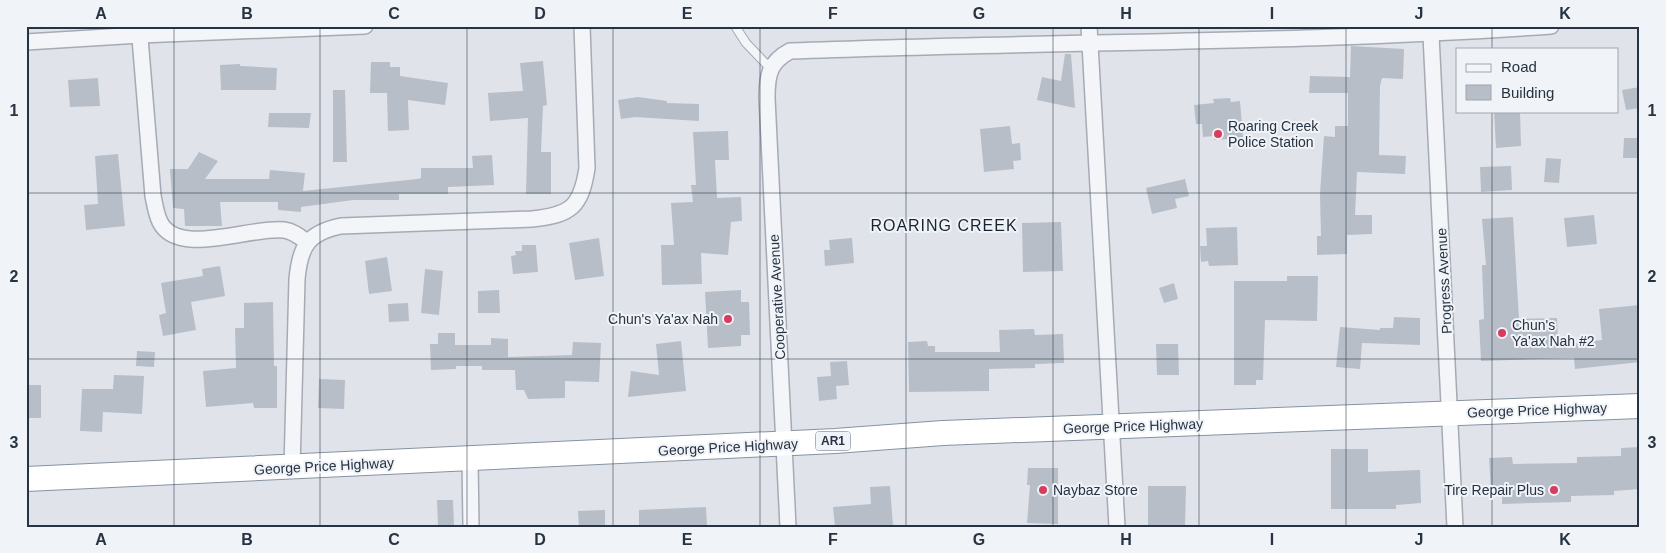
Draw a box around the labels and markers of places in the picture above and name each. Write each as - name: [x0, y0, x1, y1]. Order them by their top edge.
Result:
- place label: Roaring Creek Police Station: [1228, 118, 1319, 150]
- marker: Roaring Creek Police Station: [1212, 128, 1224, 140]
- place label: Chun's Ya'ax Nah: [608, 311, 718, 327]
- marker: Chun's Ya'ax Nah: [722, 313, 734, 325]
- place label: Chun's Ya'ax Nah #2: [1512, 317, 1595, 349]
- marker: Chun's Ya'ax Nah #2: [1496, 327, 1508, 339]
- place label: Naybaz Store: [1053, 482, 1138, 498]
- place label: Tire Repair Plus: [1444, 482, 1544, 498]
- marker: Naybaz Store: [1037, 484, 1049, 496]
- marker: Tire Repair Plus: [1548, 484, 1560, 496]

